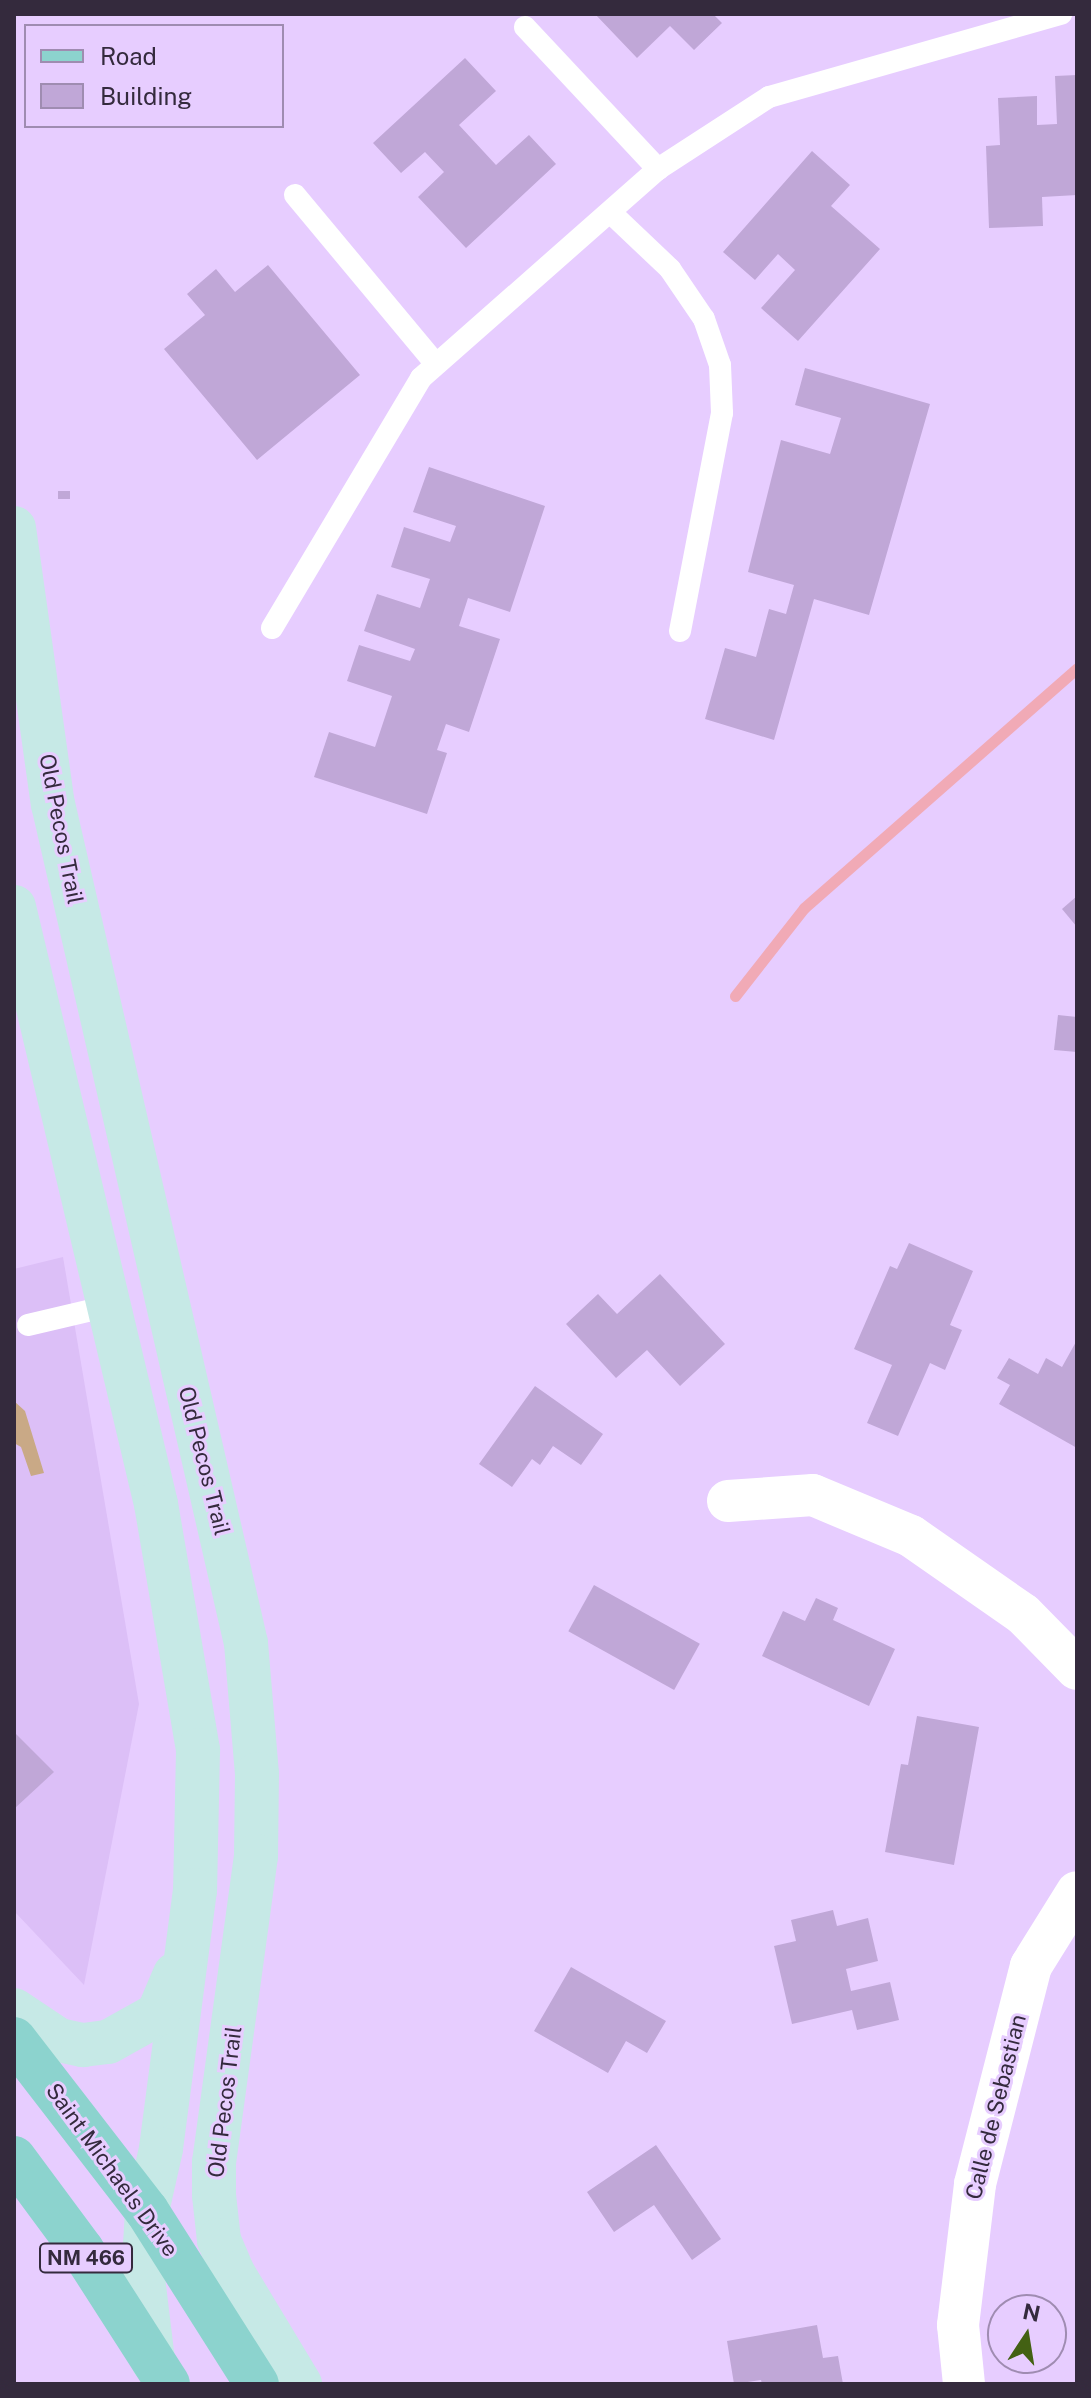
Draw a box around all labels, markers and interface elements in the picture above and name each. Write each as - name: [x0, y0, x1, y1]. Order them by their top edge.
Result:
- legend: [24, 24, 284, 128]
- text: Road: [100, 42, 157, 70]
- text: Building: [100, 82, 192, 110]
- street label: Old Pecos Trail: [33, 752, 89, 906]
- street label: Old Pecos Trail: [173, 1384, 235, 1538]
- street label: Calle de Sebastian: [960, 2011, 1032, 2203]
- street label: Old Pecos Trail: [203, 2025, 247, 2179]
- street label: Saint Michaels Drive: [40, 2078, 184, 2262]
- road number: NM 466: [38, 2242, 134, 2274]
- north arrow: [987, 2294, 1067, 2374]
- text: N: [1020, 2298, 1043, 2327]

